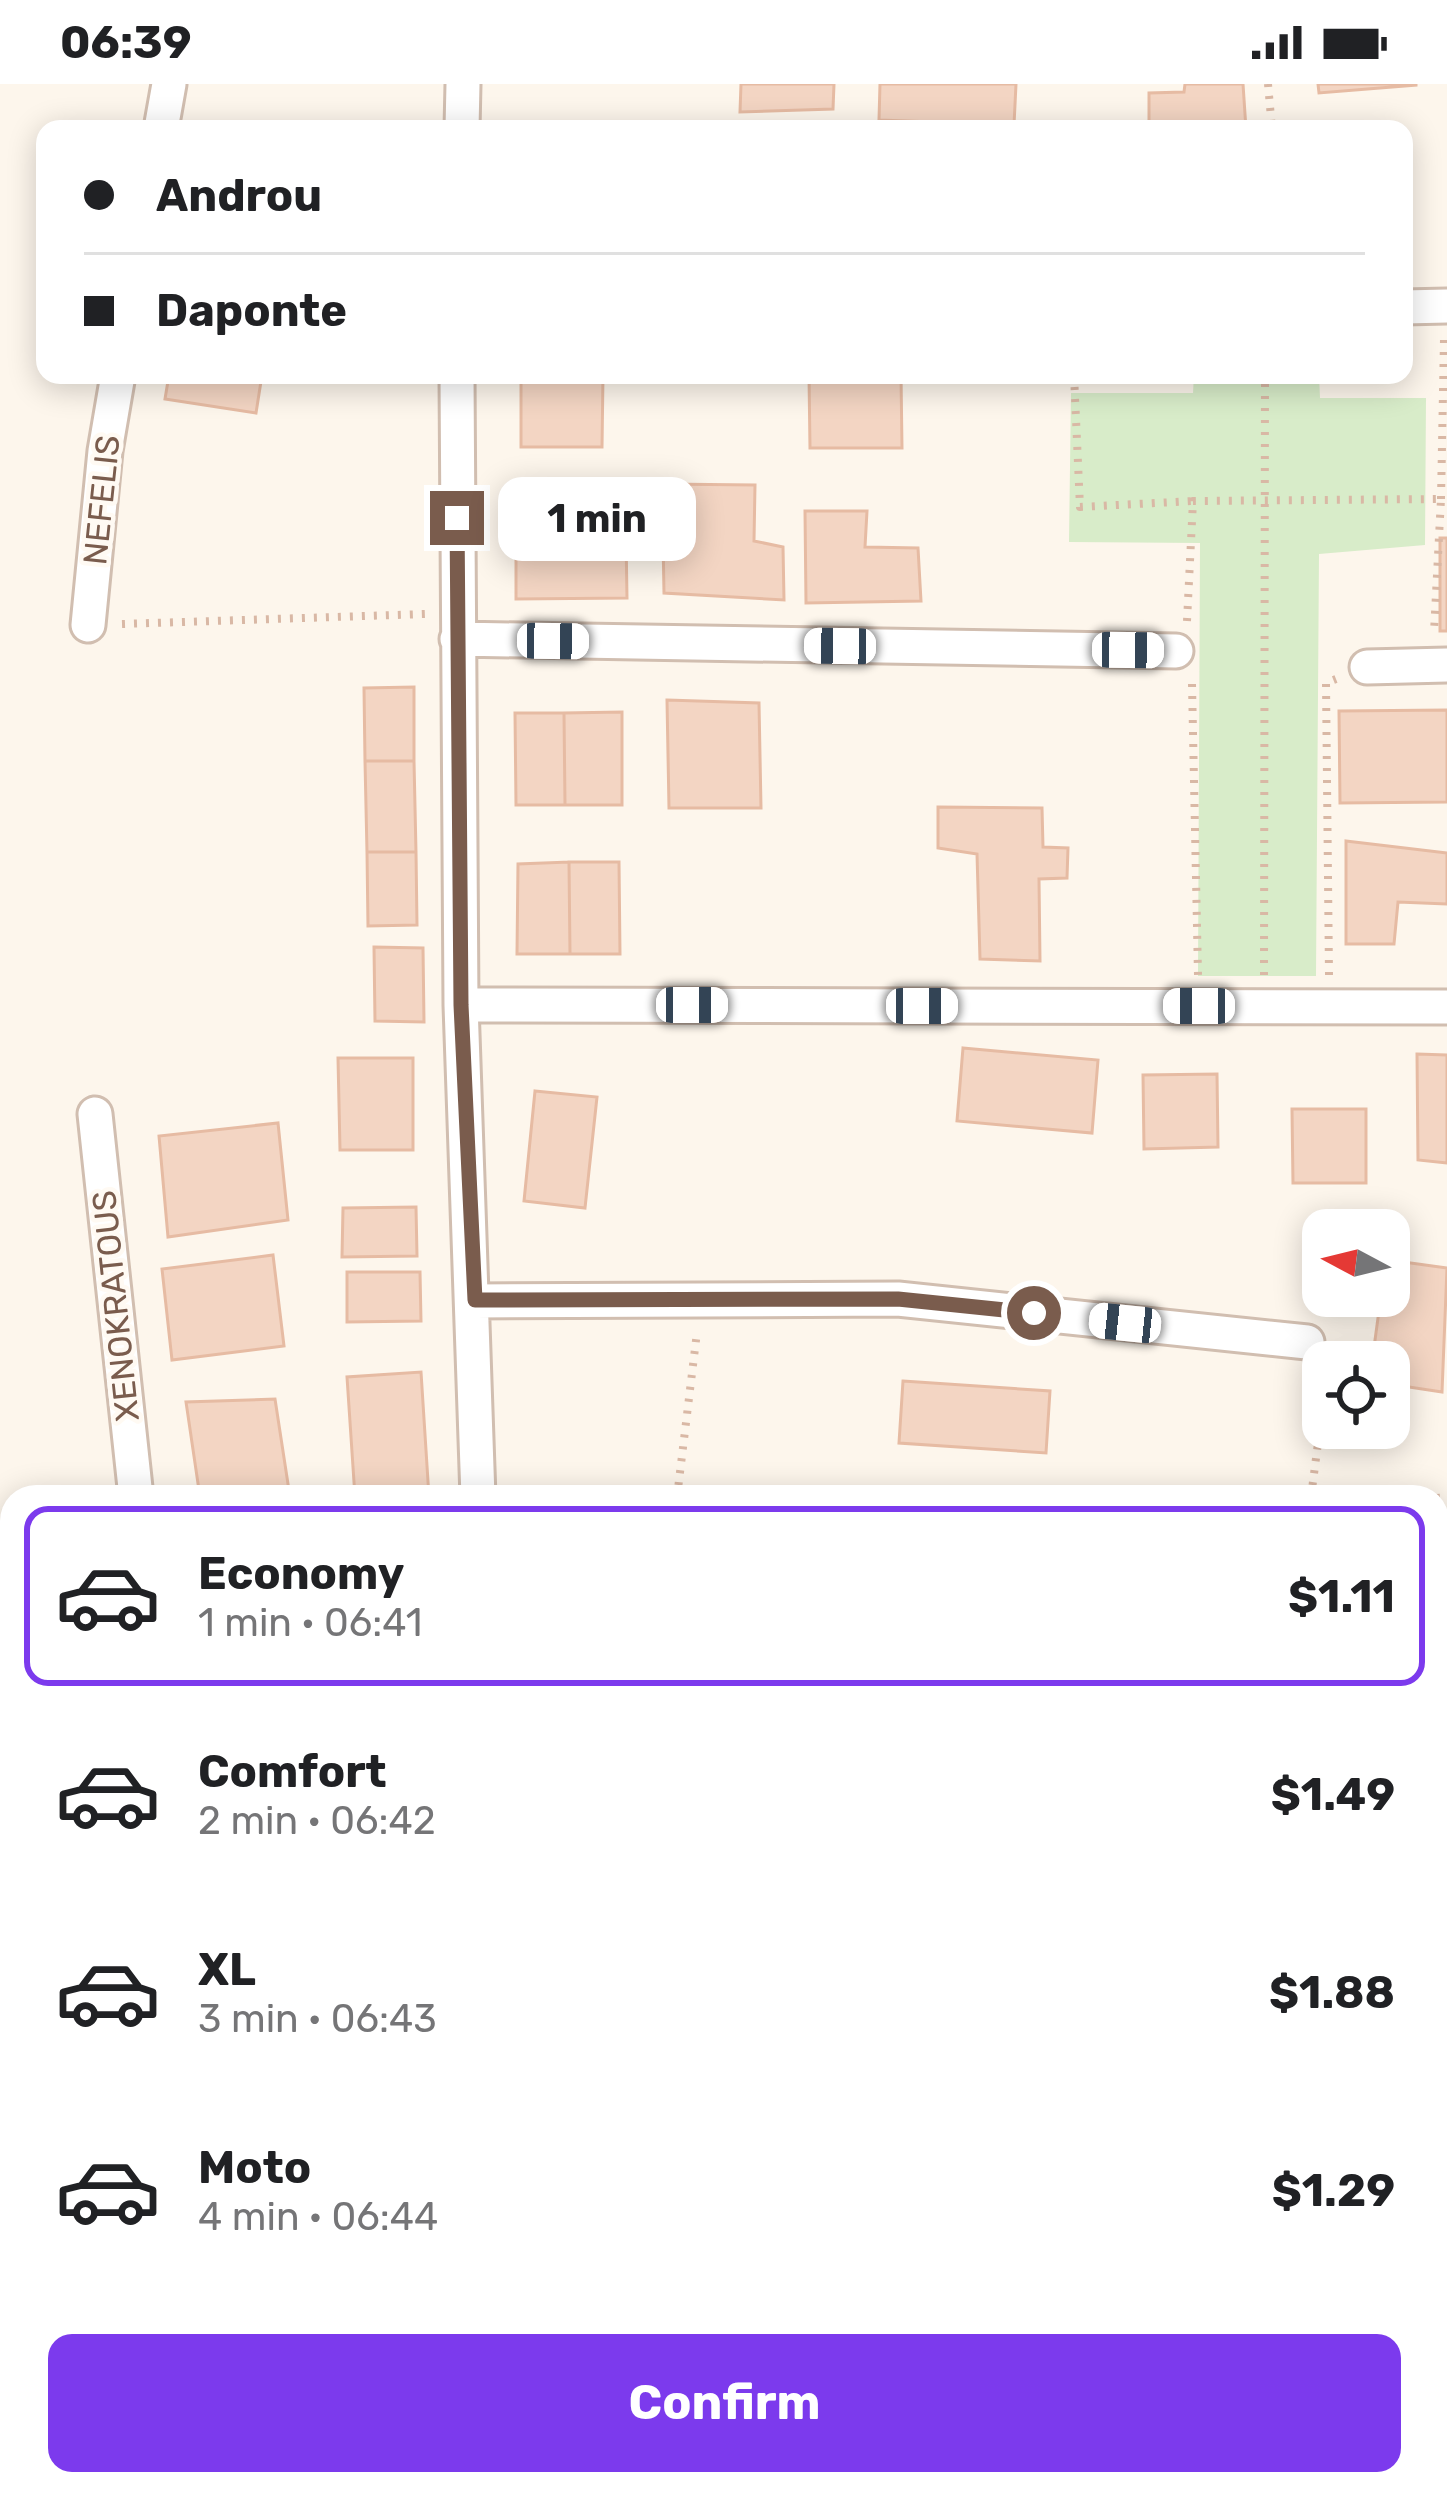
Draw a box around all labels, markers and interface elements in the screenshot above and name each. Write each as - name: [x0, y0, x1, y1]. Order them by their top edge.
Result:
- text: 06:39: [60, 16, 192, 69]
- text: Androu: [156, 169, 322, 222]
- text: Daponte: [156, 284, 347, 337]
- street label: NEFELIS: [75, 433, 128, 567]
- callout: 1 min: [499, 476, 697, 560]
- route end: [430, 491, 484, 545]
- text: 1 min: [547, 496, 647, 542]
- car: [517, 622, 589, 660]
- car: [804, 627, 876, 665]
- car: [1092, 631, 1164, 669]
- car: [656, 987, 728, 1023]
- car: [886, 988, 958, 1024]
- car: [1163, 988, 1235, 1024]
- street label: XENOKRATOUS: [84, 1189, 147, 1423]
- north arrow: [1302, 1209, 1410, 1317]
- map controls: [1302, 1209, 1410, 1449]
- route start: [1007, 1286, 1061, 1340]
- car: [1087, 1301, 1163, 1345]
- button: locate: [1302, 1341, 1410, 1449]
- icon: car: [54, 1542, 162, 1650]
- text: Economy: [198, 1547, 404, 1600]
- text: $1.11: [1288, 1570, 1395, 1623]
- text: 1 min · 06:41: [198, 1600, 422, 1646]
- icon: car: [54, 1740, 162, 1848]
- text: Comfort: [198, 1745, 387, 1798]
- text: $1.49: [1271, 1768, 1395, 1821]
- text: 2 min · 06:42: [198, 1798, 436, 1844]
- icon: car: [54, 1938, 162, 2046]
- text: XL: [198, 1943, 256, 1996]
- text: $1.88: [1269, 1966, 1395, 2019]
- text: 3 min · 06:43: [198, 1996, 437, 2042]
- icon: car: [54, 2136, 162, 2244]
- text: Moto: [198, 2141, 311, 2194]
- text: $1.29: [1272, 2164, 1395, 2217]
- text: 4 min · 06:44: [198, 2194, 438, 2240]
- button: Confirm: [48, 2334, 1401, 2472]

